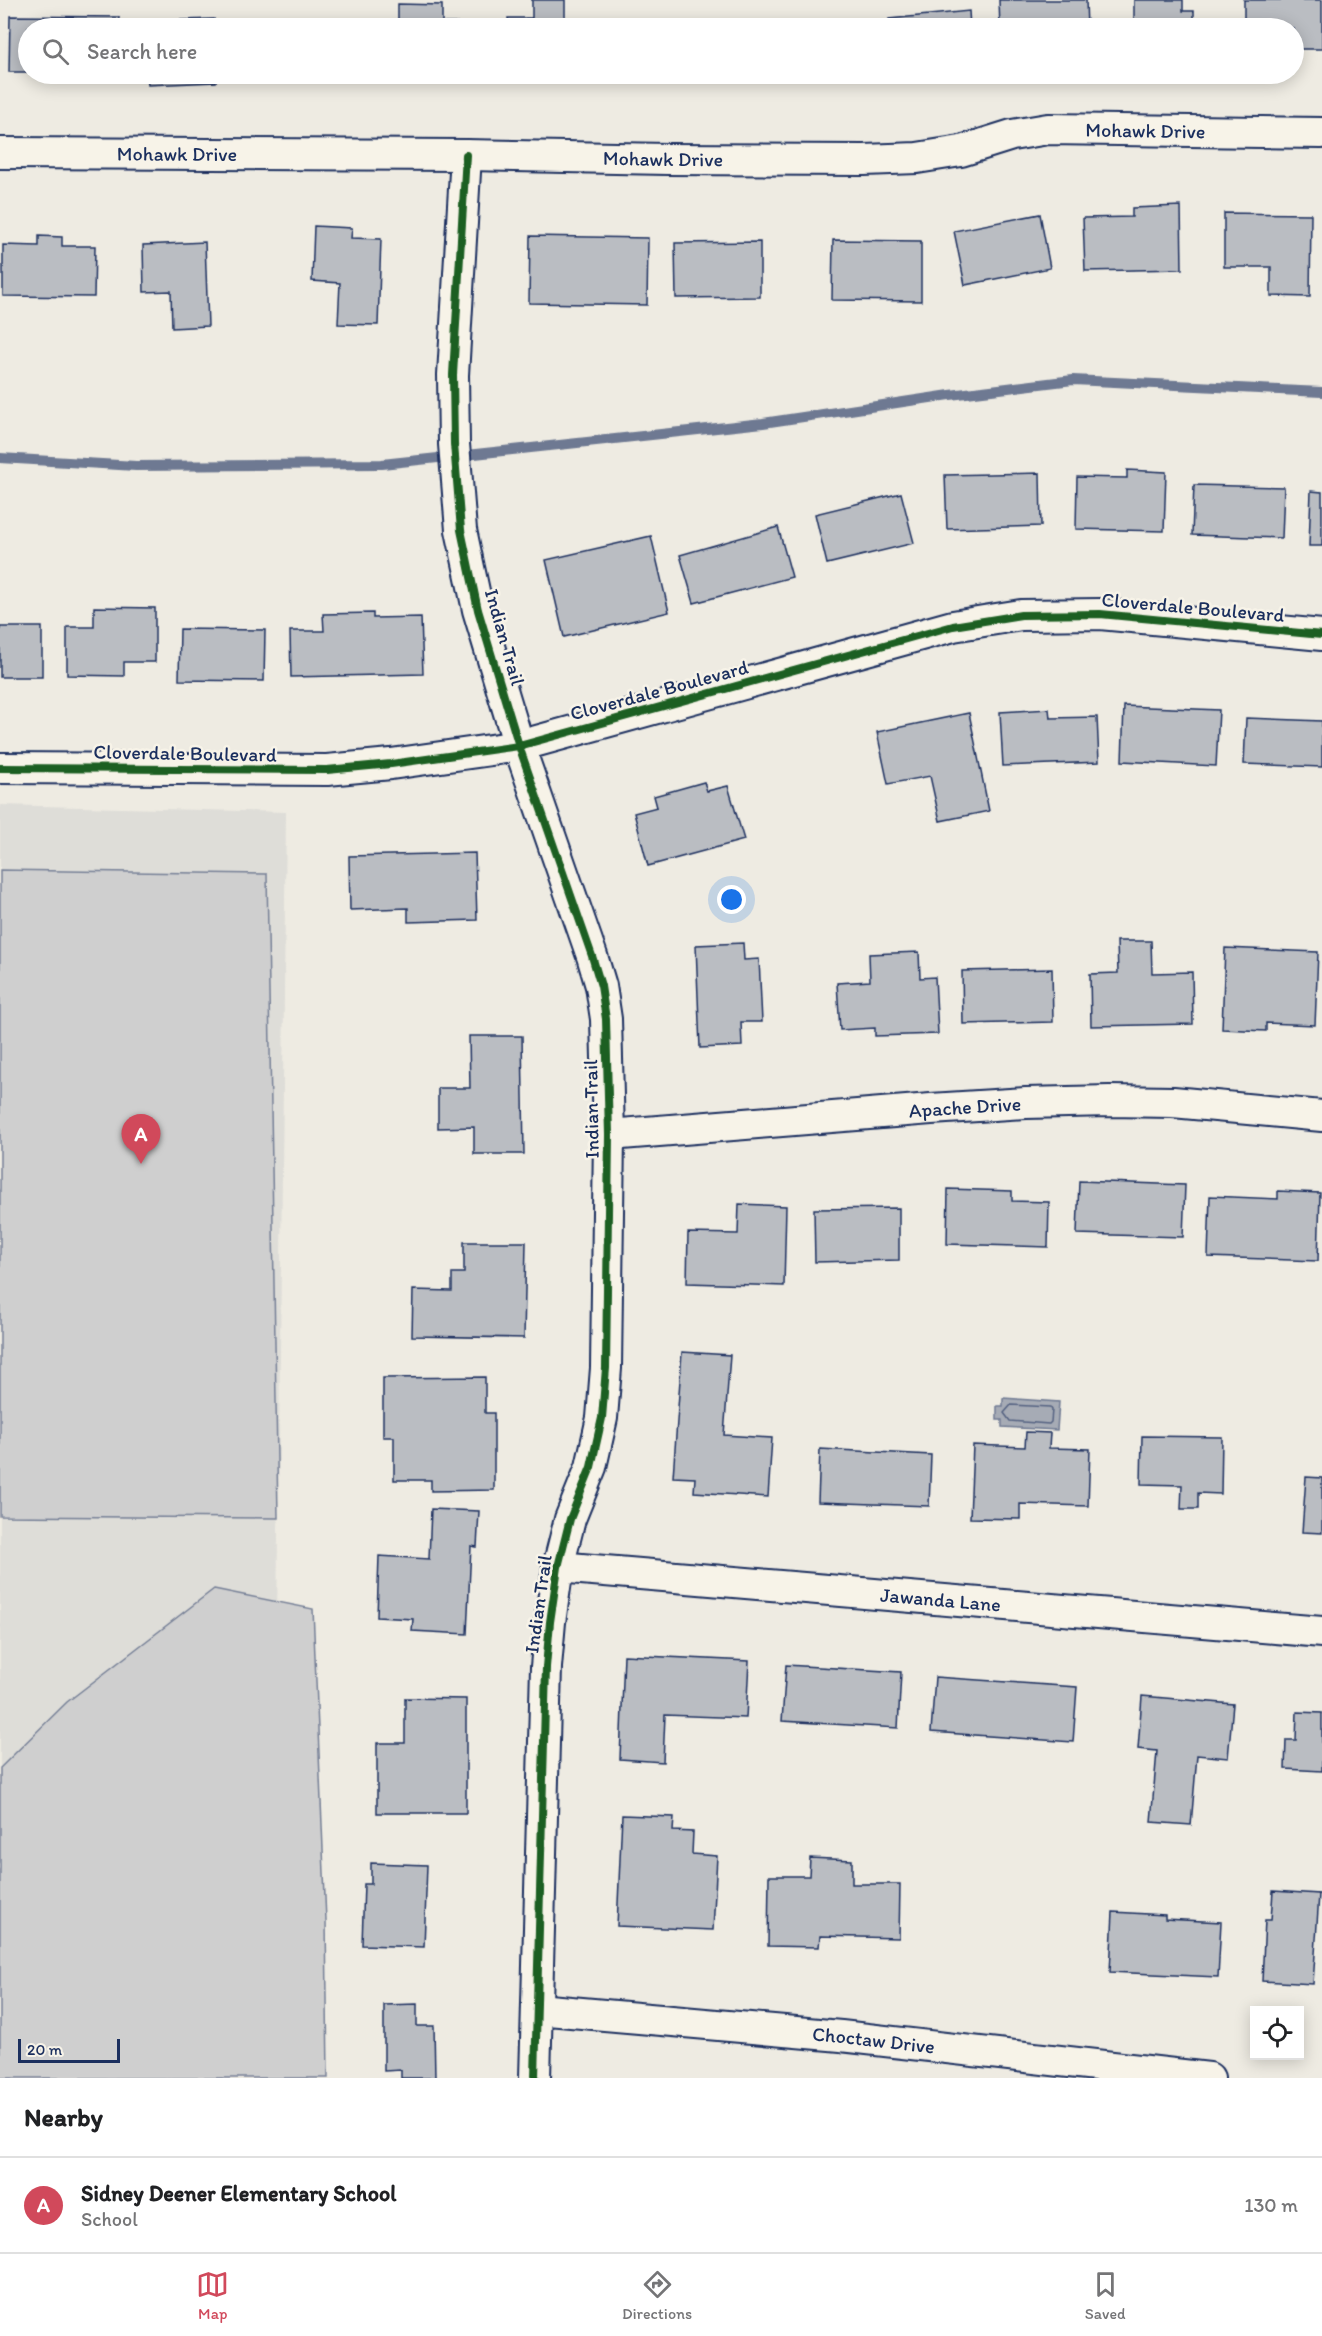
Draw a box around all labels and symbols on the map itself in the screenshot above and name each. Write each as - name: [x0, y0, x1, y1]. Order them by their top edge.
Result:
- street label: Mohawk Drive: [1085, 118, 1206, 143]
- street label: Mohawk Drive: [117, 142, 237, 166]
- street label: Mohawk Drive: [603, 146, 723, 171]
- street label: Indian Trail: [480, 586, 530, 688]
- street label: Cloverdale Boulevard: [1101, 587, 1286, 627]
- street label: Cloverdale Boulevard: [567, 655, 751, 725]
- street label: Cloverdale Boulevard: [93, 739, 277, 767]
- your location: [717, 885, 746, 914]
- street label: Indian Trail: [578, 1059, 604, 1159]
- street label: Apache Drive: [908, 1091, 1022, 1123]
- pin: A: [122, 1114, 160, 1164]
- street label: Indian Trail: [519, 1553, 557, 1655]
- street label: Jawanda Lane: [879, 1582, 1002, 1617]
- street label: Choctaw Drive: [811, 2021, 936, 2059]
- scale bar: [18, 2036, 120, 2064]

